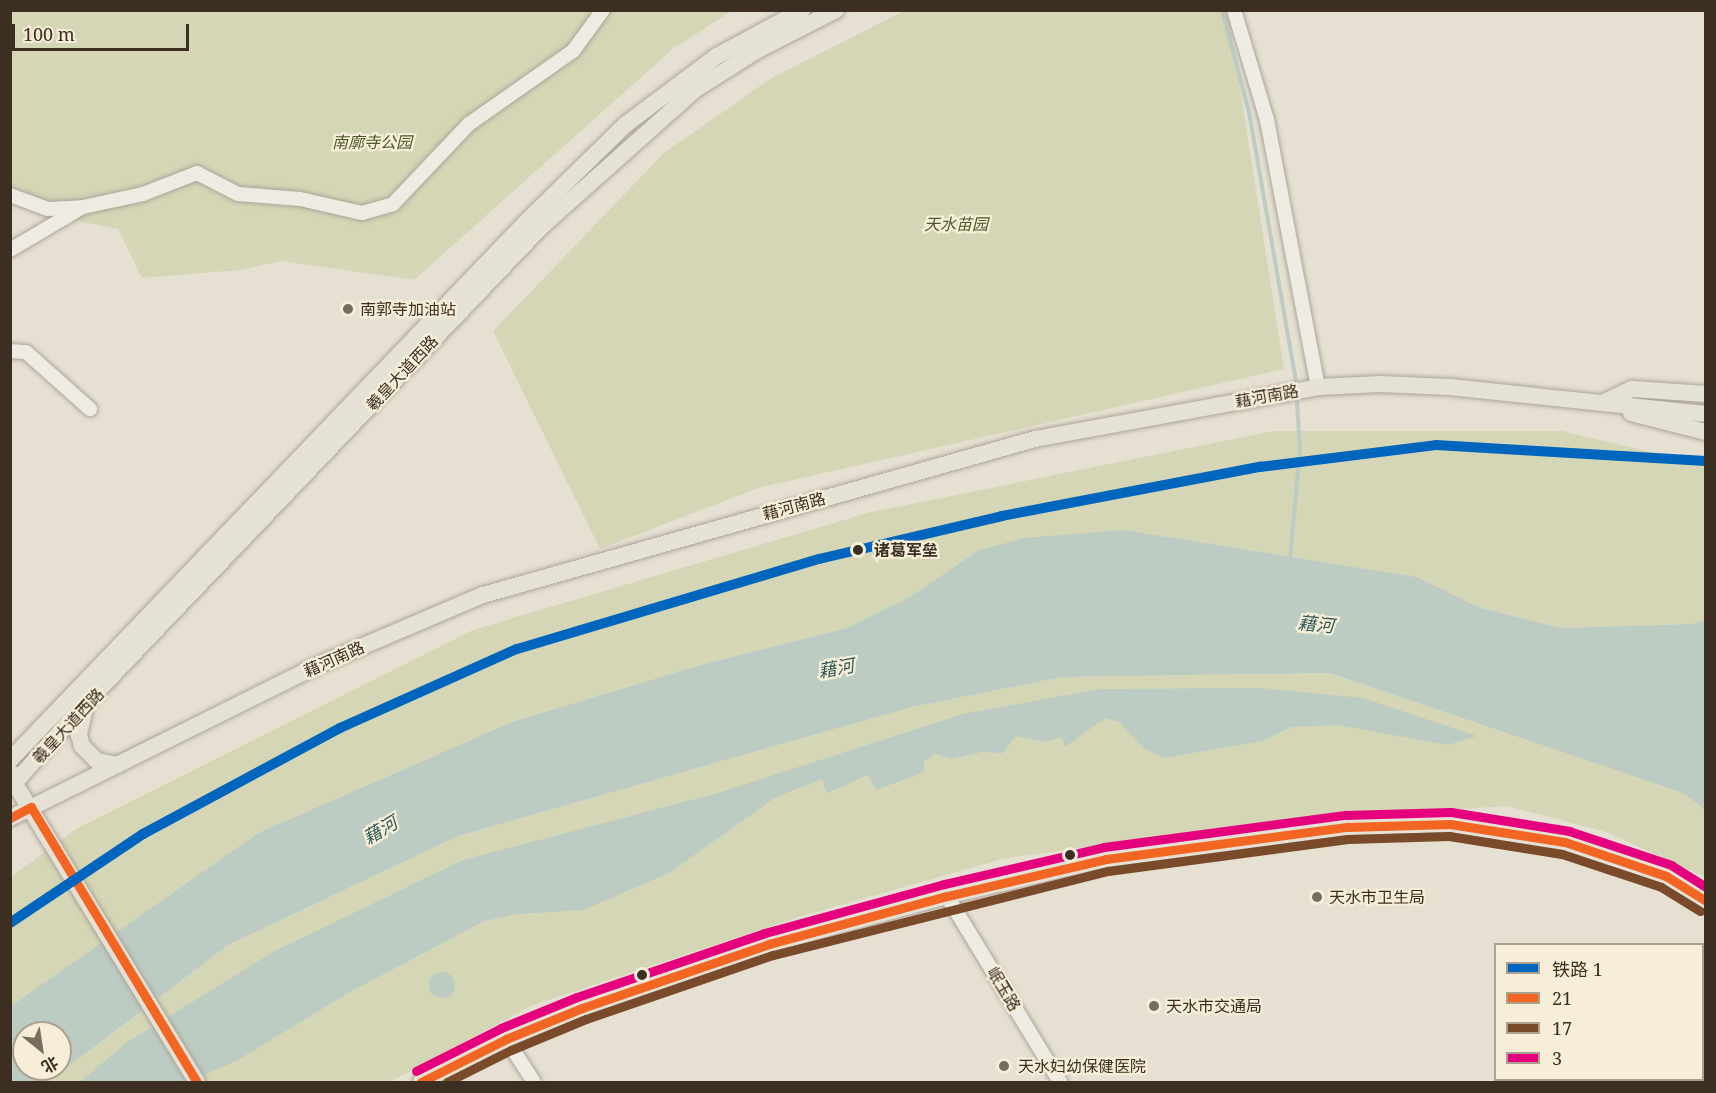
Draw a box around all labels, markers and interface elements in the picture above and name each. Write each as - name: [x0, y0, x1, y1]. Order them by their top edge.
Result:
- scale bar: [15, 12, 192, 50]
- text: 100 m: [23, 22, 75, 46]
- park label: 南廓寺公园: [332, 132, 412, 152]
- park label: 天水苗园: [924, 214, 988, 234]
- place label: 南郭寺加油站: [360, 299, 456, 319]
- marker: 南郭寺加油站: [341, 302, 355, 316]
- street label: 羲皇大道西路: [362, 331, 442, 415]
- street label: 藉河南路: [1234, 381, 1300, 411]
- street label: 藉河南路: [761, 488, 827, 524]
- marker: 诸葛军垒: [847, 539, 869, 561]
- place label: 诸葛军垒: [874, 540, 938, 560]
- water label: 藉河: [1297, 612, 1335, 636]
- street label: 藉河南路: [301, 637, 367, 681]
- water label: 藉河: [816, 654, 856, 682]
- street label: 羲皇大道西路: [28, 684, 108, 768]
- water label: 藉河: [359, 811, 401, 849]
- unlabelled marker: [1064, 849, 1076, 861]
- place label: 天水市卫生局: [1329, 887, 1425, 907]
- marker: 天水市卫生局: [1310, 890, 1324, 904]
- legend: [1494, 943, 1704, 1081]
- text: 铁路 1: [1552, 957, 1603, 981]
- street label: 岷玉路: [983, 963, 1025, 1015]
- unlabelled marker: [636, 969, 648, 981]
- text: 21: [1552, 986, 1572, 1010]
- place label: 天水市交通局: [1166, 996, 1262, 1016]
- marker: 天水市交通局: [1147, 999, 1161, 1013]
- text: 17: [1552, 1016, 1572, 1040]
- north arrow: [12, 1021, 72, 1081]
- text: 3: [1552, 1046, 1562, 1070]
- text: 北: [38, 1051, 62, 1078]
- place label: 天水妇幼保健医院: [1018, 1056, 1146, 1076]
- marker: 天水妇幼保健医院: [995, 1057, 1013, 1075]

